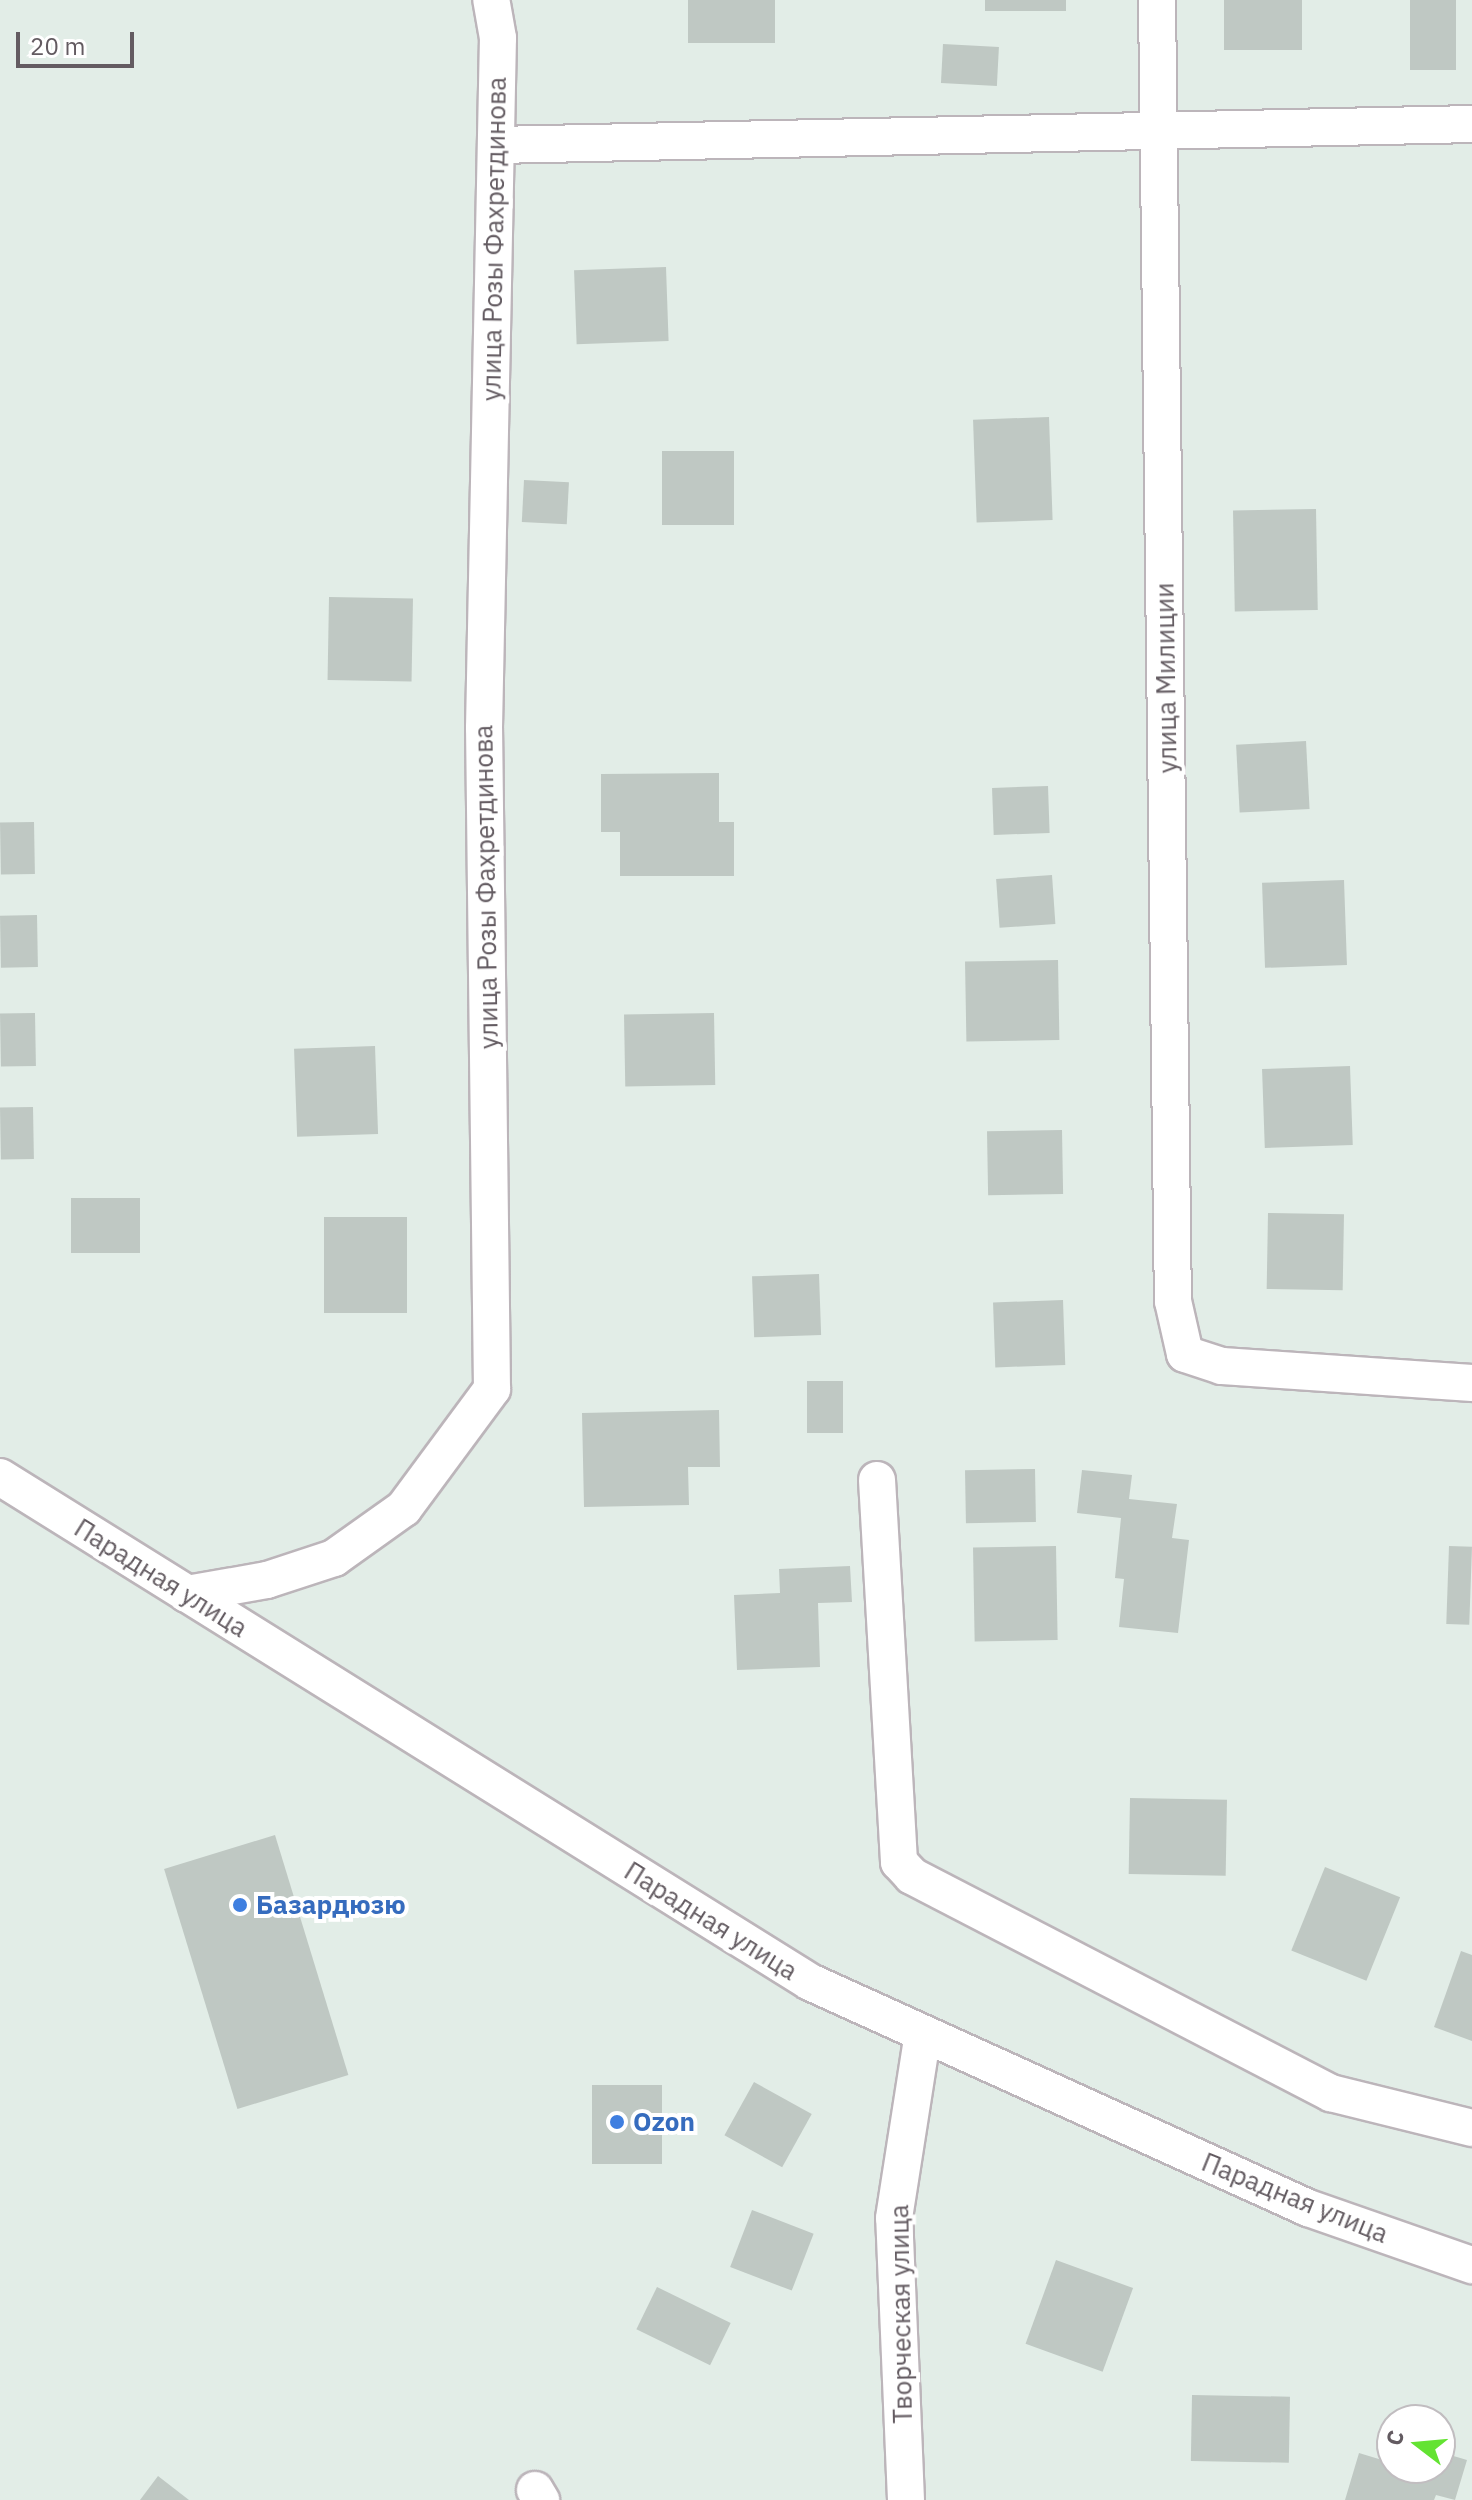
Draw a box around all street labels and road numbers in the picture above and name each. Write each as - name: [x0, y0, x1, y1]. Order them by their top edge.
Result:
- street label: улица Розы Фахретдинова: [476, 77, 512, 401]
- street label: улица Милиции: [1149, 582, 1183, 774]
- street label: улица Розы Фахретдинова: [468, 725, 504, 1049]
- street label: Парадная улица: [69, 1512, 253, 1644]
- street label: Парадная улица: [619, 1855, 803, 1987]
- street label: Парадная улица: [1197, 2146, 1393, 2250]
- street label: Творческая улица: [883, 2204, 919, 2424]

